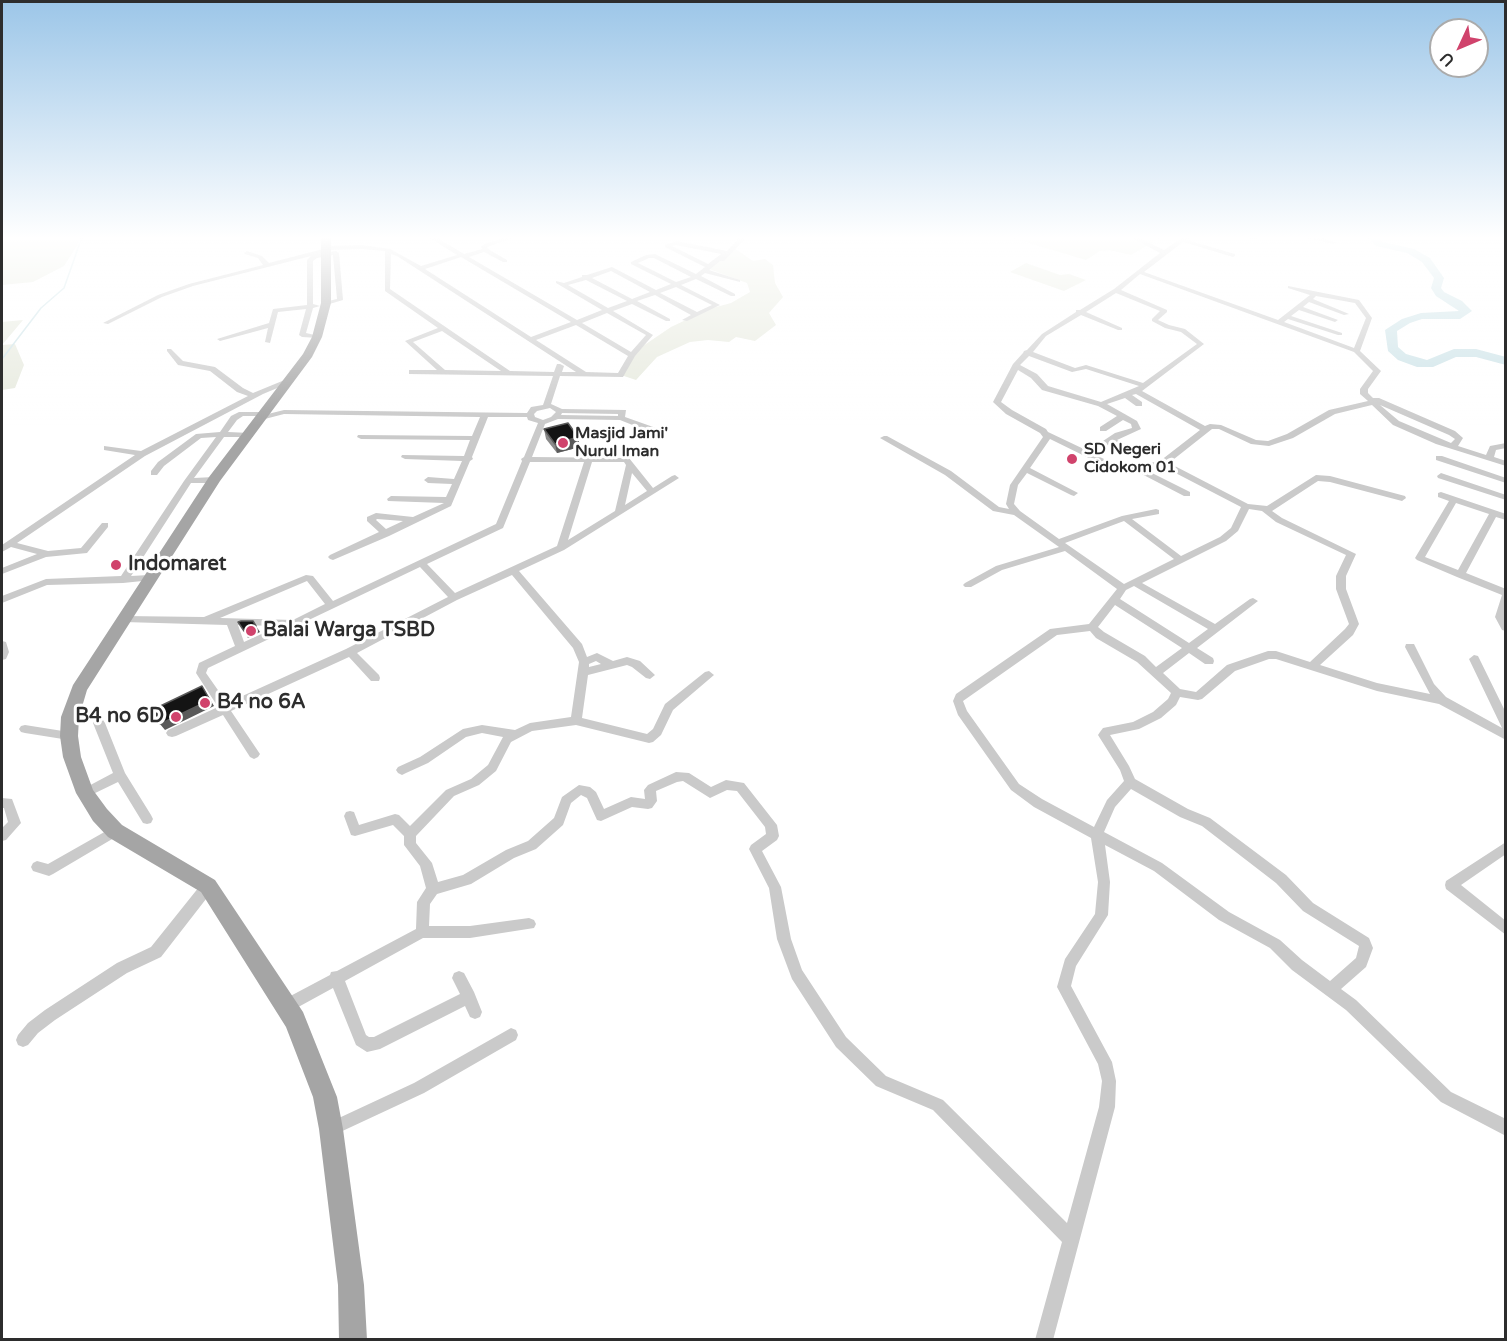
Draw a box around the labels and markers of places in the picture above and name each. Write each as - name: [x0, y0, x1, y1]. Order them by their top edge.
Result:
- place label: Masjid Jami' Nurul Iman: [575, 424, 668, 462]
- marker: Masjid Jami' Nurul Iman: [556, 436, 570, 450]
- place label: SD Negeri Cidokom 01: [1084, 440, 1176, 478]
- marker: SD Negeri Cidokom 01: [1065, 452, 1079, 466]
- place label: Indomaret: [128, 553, 226, 577]
- marker: Indomaret: [109, 558, 123, 572]
- place label: Balai Warga TSBD: [263, 619, 435, 643]
- marker: Balai Warga TSBD: [244, 624, 258, 638]
- place label: B4 no 6A: [217, 691, 306, 715]
- marker: B4 no 6A: [198, 696, 212, 710]
- place label: B4 no 6D: [75, 705, 164, 729]
- marker: B4 no 6D: [169, 710, 183, 724]

